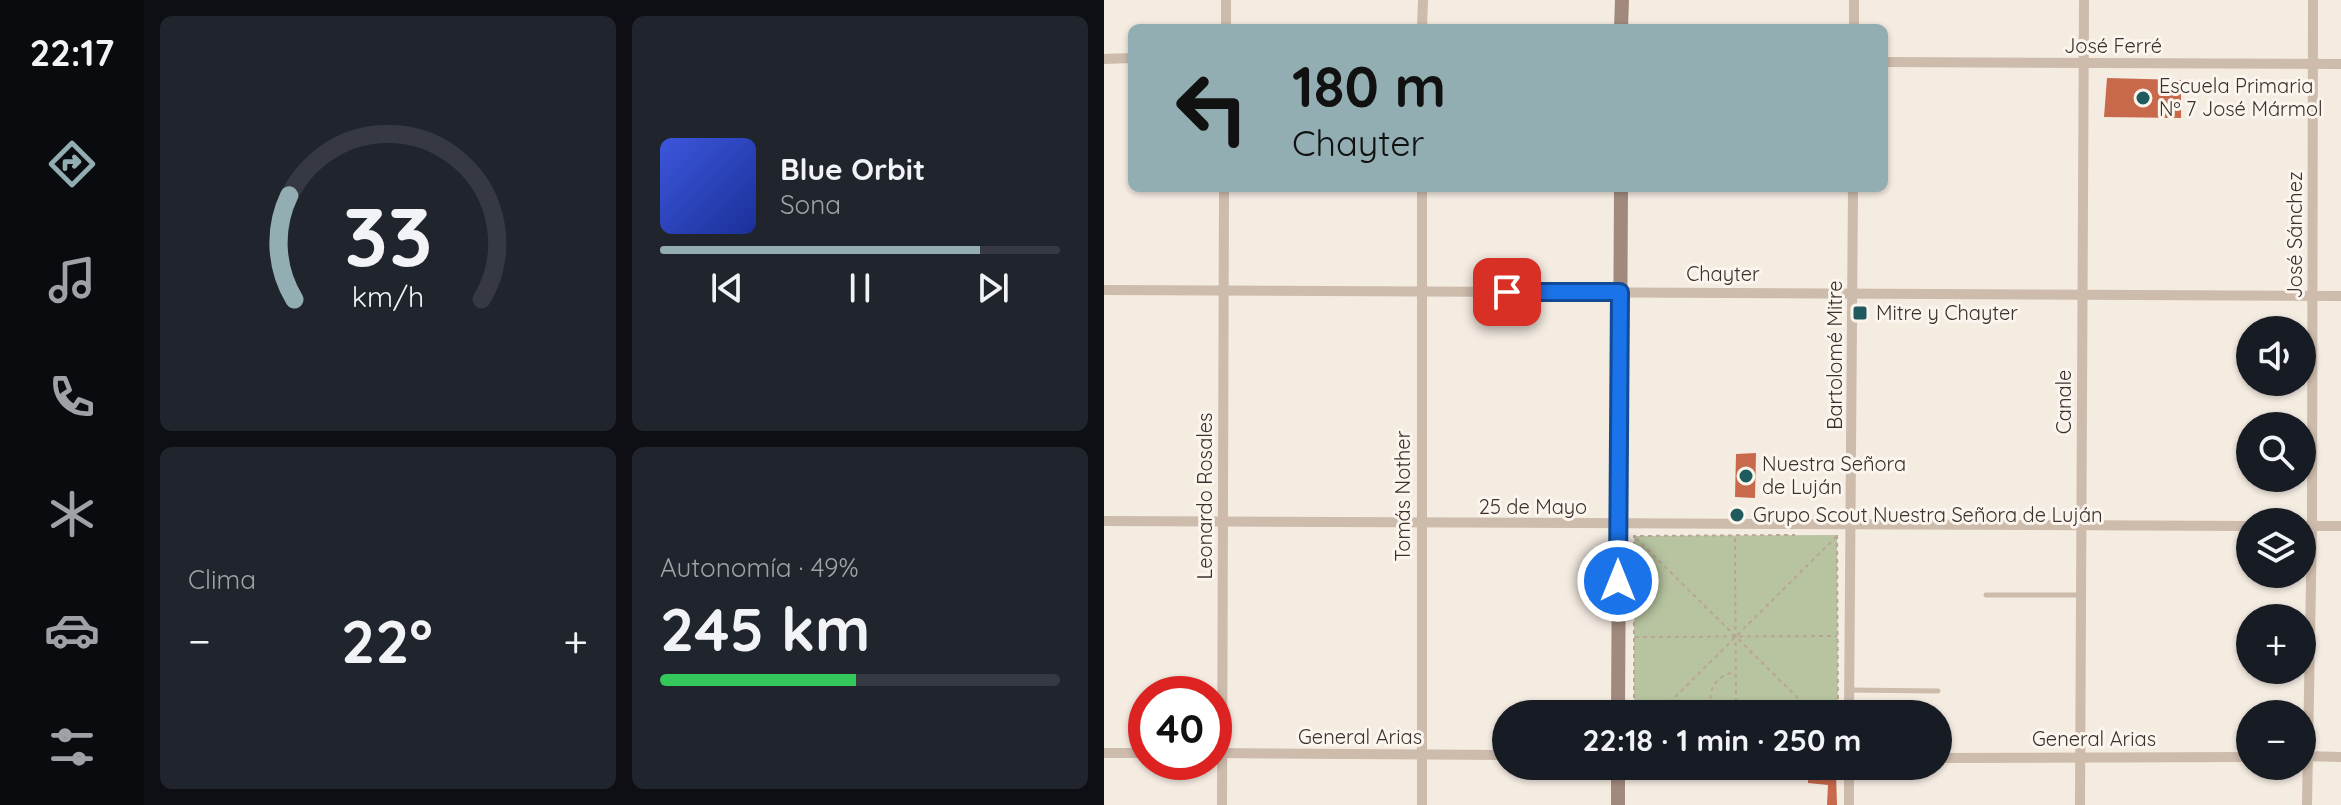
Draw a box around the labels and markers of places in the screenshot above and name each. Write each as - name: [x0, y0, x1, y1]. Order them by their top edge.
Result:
- place label: Escuela Primaria Nº 7 José Mármol: [2159, 73, 2323, 121]
- marker: Escuela Primaria Nº 7 José Mármol: [2134, 89, 2152, 107]
- pin: [1473, 258, 1541, 326]
- place label: Mitre y Chayter: [1876, 300, 2018, 325]
- marker: Mitre y Chayter: [1851, 304, 1869, 322]
- place label: Nuestra Señora de Luján: [1762, 451, 1906, 499]
- marker: Nuestra Señora de Luján: [1737, 467, 1755, 485]
- place label: Grupo Scout Nuestra Señora de Luján: [1753, 502, 2103, 527]
- marker: Grupo Scout Nuestra Señora de Luján: [1728, 506, 1746, 524]

